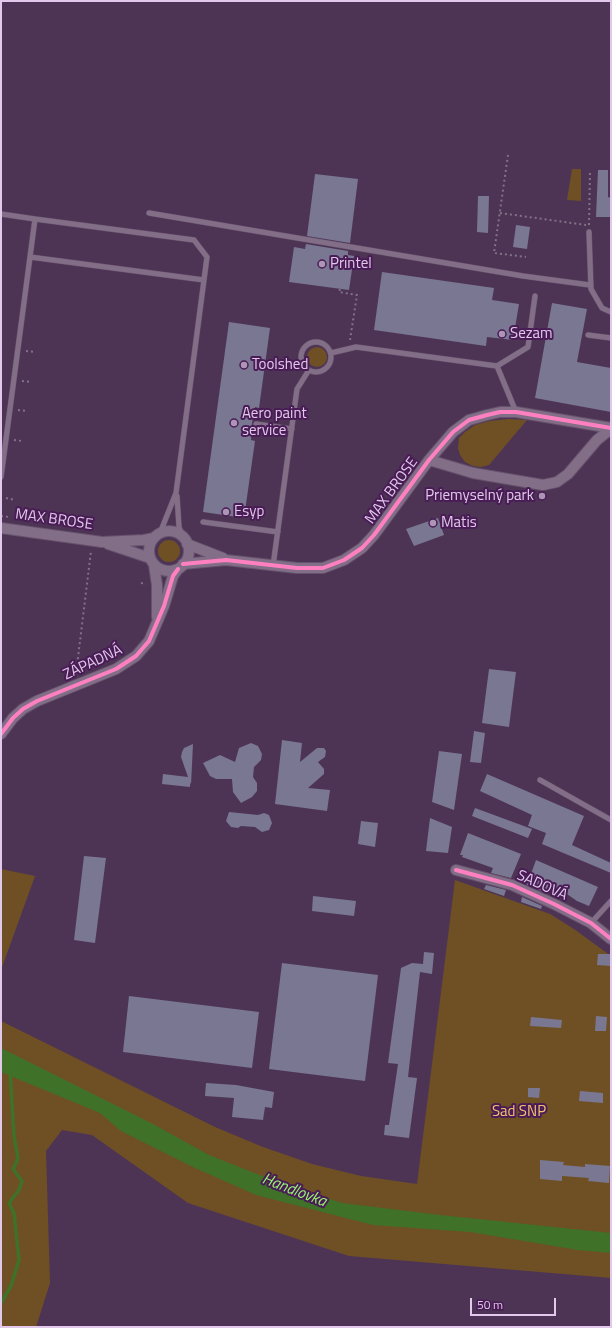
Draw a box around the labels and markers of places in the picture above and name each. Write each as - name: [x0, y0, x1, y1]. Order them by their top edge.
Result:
- place label: Printel: [330, 255, 372, 273]
- marker: Printel: [317, 259, 327, 269]
- place label: Sezam: [510, 325, 553, 343]
- marker: Sezam: [497, 329, 507, 339]
- place label: Toolshed: [252, 356, 308, 374]
- marker: Toolshed: [239, 360, 249, 370]
- place label: Aero paint service: [242, 405, 307, 440]
- marker: Aero paint service: [229, 418, 239, 428]
- place label: Priemyselný park: [425, 487, 534, 505]
- marker: Priemyselný park: [537, 491, 547, 501]
- place label: Esyp: [234, 503, 264, 521]
- marker: Esyp: [221, 507, 231, 517]
- place label: Matis: [441, 514, 477, 532]
- marker: Matis: [428, 518, 438, 528]

